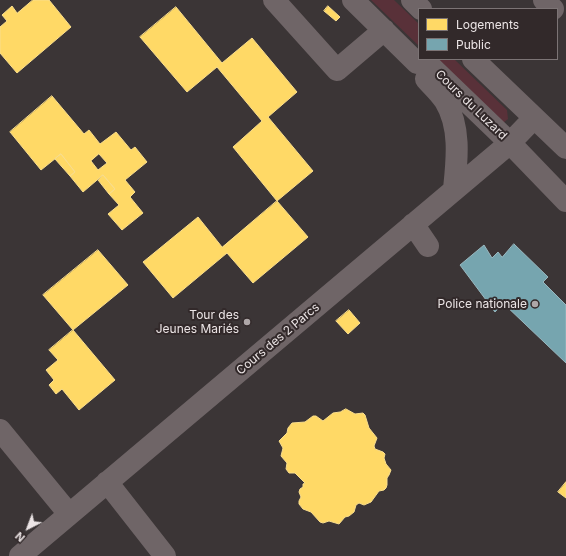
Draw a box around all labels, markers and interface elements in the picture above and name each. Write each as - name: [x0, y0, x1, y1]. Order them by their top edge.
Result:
- legend: [418, 8, 558, 60]
- text: Logements: [456, 17, 519, 32]
- text: Public: [456, 37, 491, 52]
- street label: Cours du Luzard: [432, 67, 510, 143]
- place label: Police nationale: [438, 297, 527, 311]
- marker: Police nationale: [530, 299, 540, 309]
- street label: Cours des 2 Parcs: [234, 300, 322, 378]
- place label: Tour des Jeunes Mariés: [156, 308, 239, 336]
- marker: Tour des Jeunes Mariés: [242, 317, 252, 327]
- north arrow: [8, 508, 48, 548]
- text: N: [12, 529, 28, 545]

